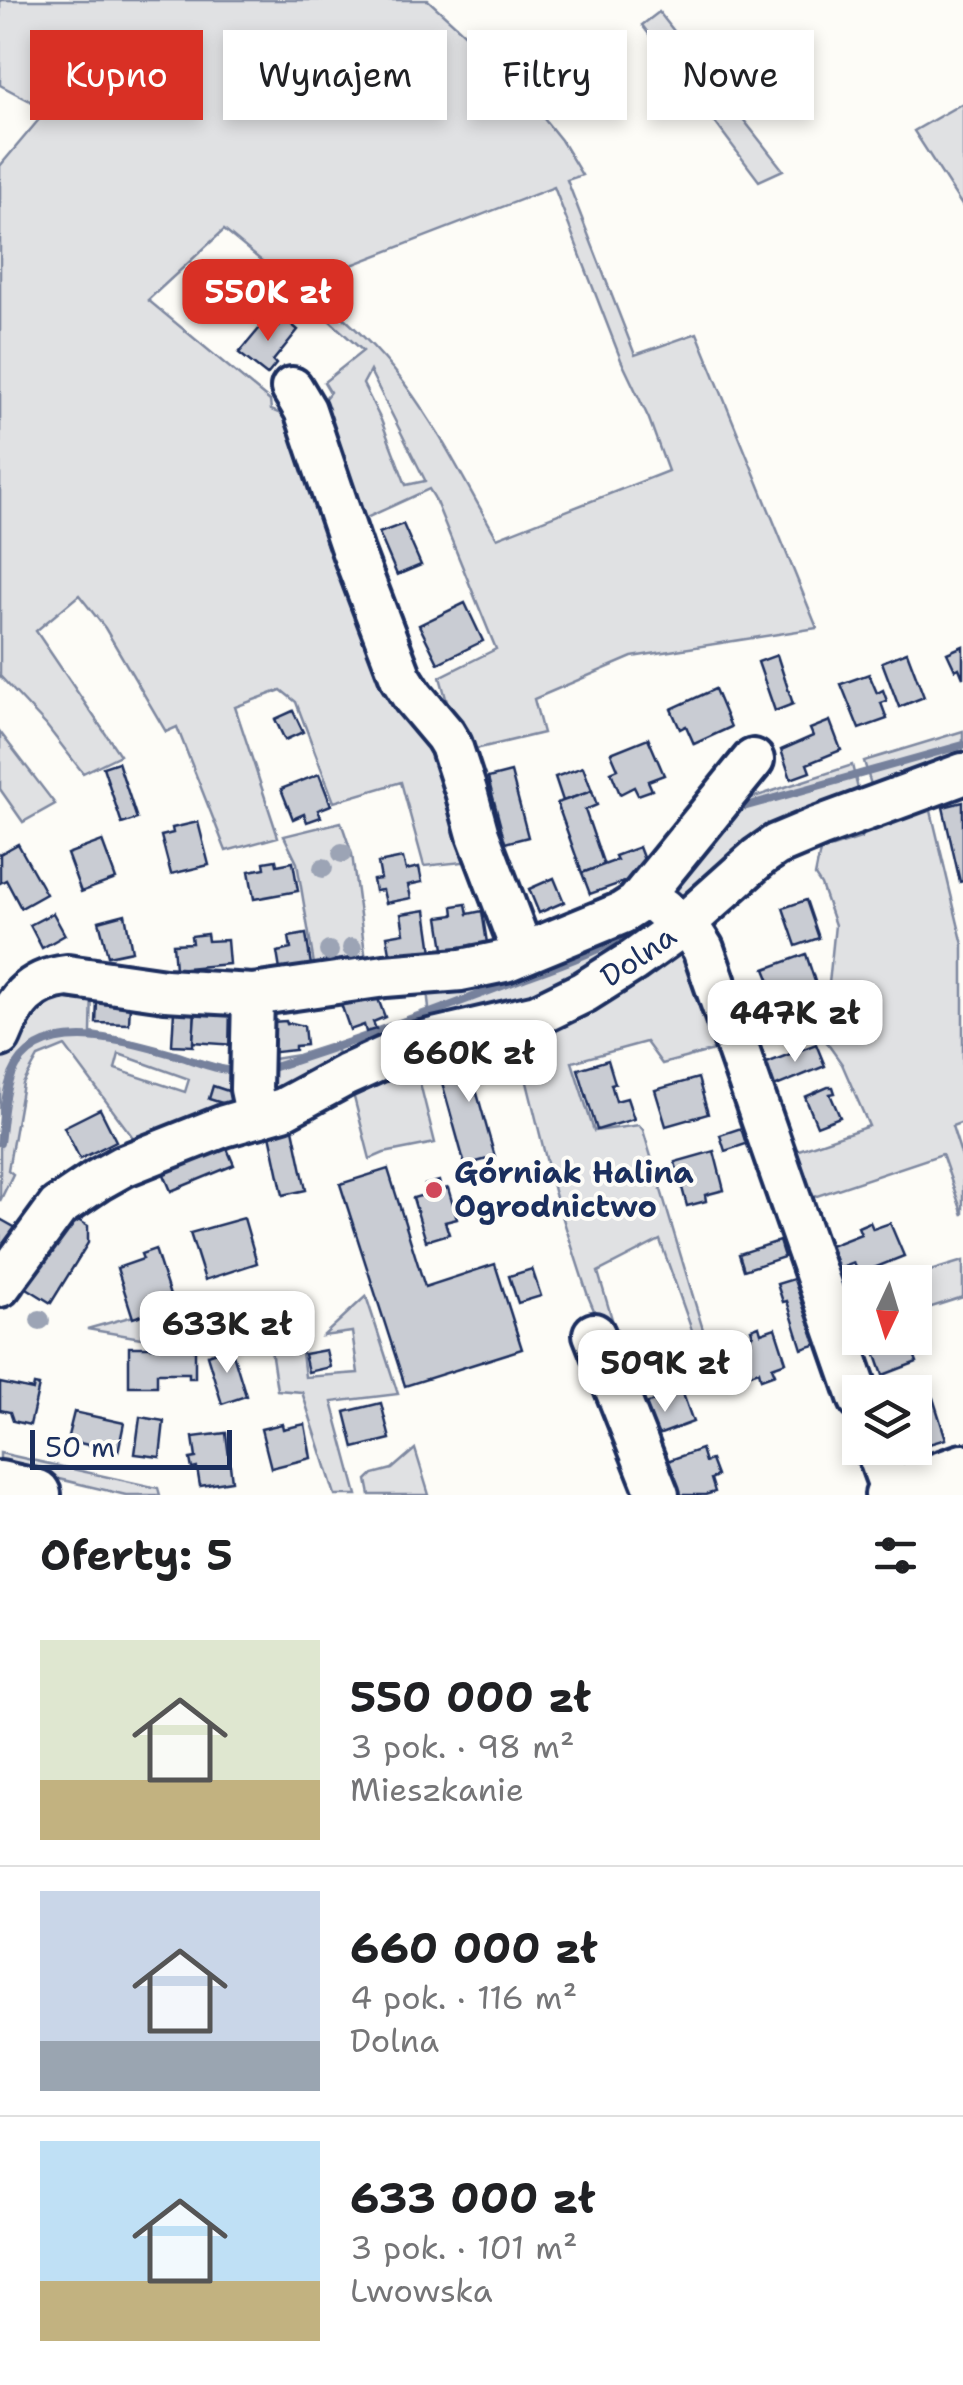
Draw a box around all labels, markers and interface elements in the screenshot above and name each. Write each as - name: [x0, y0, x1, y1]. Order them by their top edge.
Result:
- chip: Kupno: [30, 30, 203, 120]
- chip: Wynajem: [223, 30, 447, 120]
- chip: Filtry: [467, 30, 627, 120]
- chip: Nowe: [647, 30, 814, 120]
- pin: 550K zł: [176, 259, 360, 344]
- text: 550K zł: [204, 270, 332, 313]
- street label: Dolna: [592, 915, 685, 996]
- pin: 447K zł: [703, 980, 887, 1065]
- text: 447K zł: [730, 991, 860, 1034]
- pin: 660K zł: [377, 1020, 561, 1105]
- text: 660K zł: [403, 1031, 535, 1074]
- place label: Górniak Halina Ogrodnictwo: [454, 1152, 694, 1227]
- marker: Górniak Halina Ogrodnictwo: [423, 1179, 445, 1201]
- north arrow: [842, 1265, 932, 1355]
- map controls: [842, 1265, 932, 1465]
- pin: 633K zł: [135, 1291, 319, 1376]
- text: 633K zł: [162, 1302, 292, 1345]
- pin: 509K zł: [573, 1330, 757, 1415]
- text: 509K zł: [600, 1341, 730, 1384]
- button: layers: [842, 1375, 932, 1465]
- scale bar: [30, 1425, 232, 1470]
- text: 50 m: [45, 1428, 115, 1466]
- text: Oferty: 5: [40, 1527, 233, 1583]
- icon: filters: [868, 1528, 923, 1583]
- text: 550 000 zł: [350, 1669, 591, 1725]
- icon: home: [120, 1680, 240, 1800]
- text: 3 pok. · 98 m²: [350, 1725, 574, 1768]
- text: Mieszkanie: [350, 1768, 524, 1811]
- text: 660 000 zł: [350, 1920, 598, 1976]
- icon: home: [120, 1931, 240, 2051]
- text: 4 pok. · 116 m²: [350, 1976, 577, 2019]
- text: Dolna: [350, 2019, 439, 2062]
- text: 633 000 zł: [350, 2170, 595, 2226]
- icon: home: [120, 2181, 240, 2301]
- text: 3 pok. · 101 m²: [350, 2226, 577, 2269]
- text: Lwowska: [350, 2269, 493, 2312]

